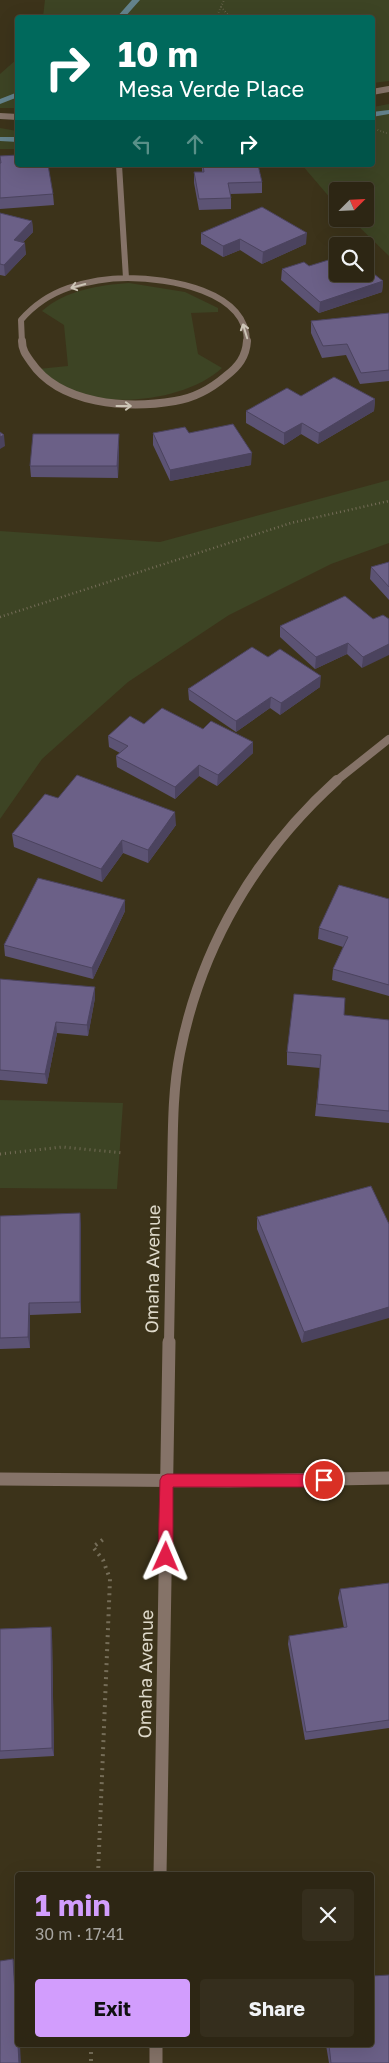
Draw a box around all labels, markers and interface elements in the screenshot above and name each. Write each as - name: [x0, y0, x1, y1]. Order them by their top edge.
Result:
- text: 10 m: [118, 33, 198, 75]
- icon: right: [35, 35, 100, 100]
- text: Mesa Verde Place: [118, 75, 304, 102]
- icon: left: [128, 130, 156, 158]
- icon: ahead: [181, 130, 209, 158]
- icon: right: [234, 130, 262, 158]
- north arrow: [329, 182, 374, 228]
- map controls: [329, 182, 374, 282]
- button: search: [329, 237, 374, 282]
- one-way arrow: [71, 281, 87, 291]
- one-way arrow: [239, 323, 249, 339]
- one-way arrow: [116, 401, 132, 411]
- street label: Omaha Avenue: [140, 1204, 164, 1334]
- pin: [303, 1459, 345, 1501]
- icon: arrive: [310, 1466, 338, 1494]
- position arrow: [139, 1530, 191, 1582]
- street label: Omaha Avenue: [133, 1609, 157, 1739]
- text: 1 min: [35, 1887, 111, 1923]
- button: close: [302, 1889, 354, 1941]
- text: 30 m · 17:41: [35, 1924, 124, 1944]
- button: Exit: [35, 1979, 190, 2037]
- button: Share: [200, 1979, 354, 2037]

